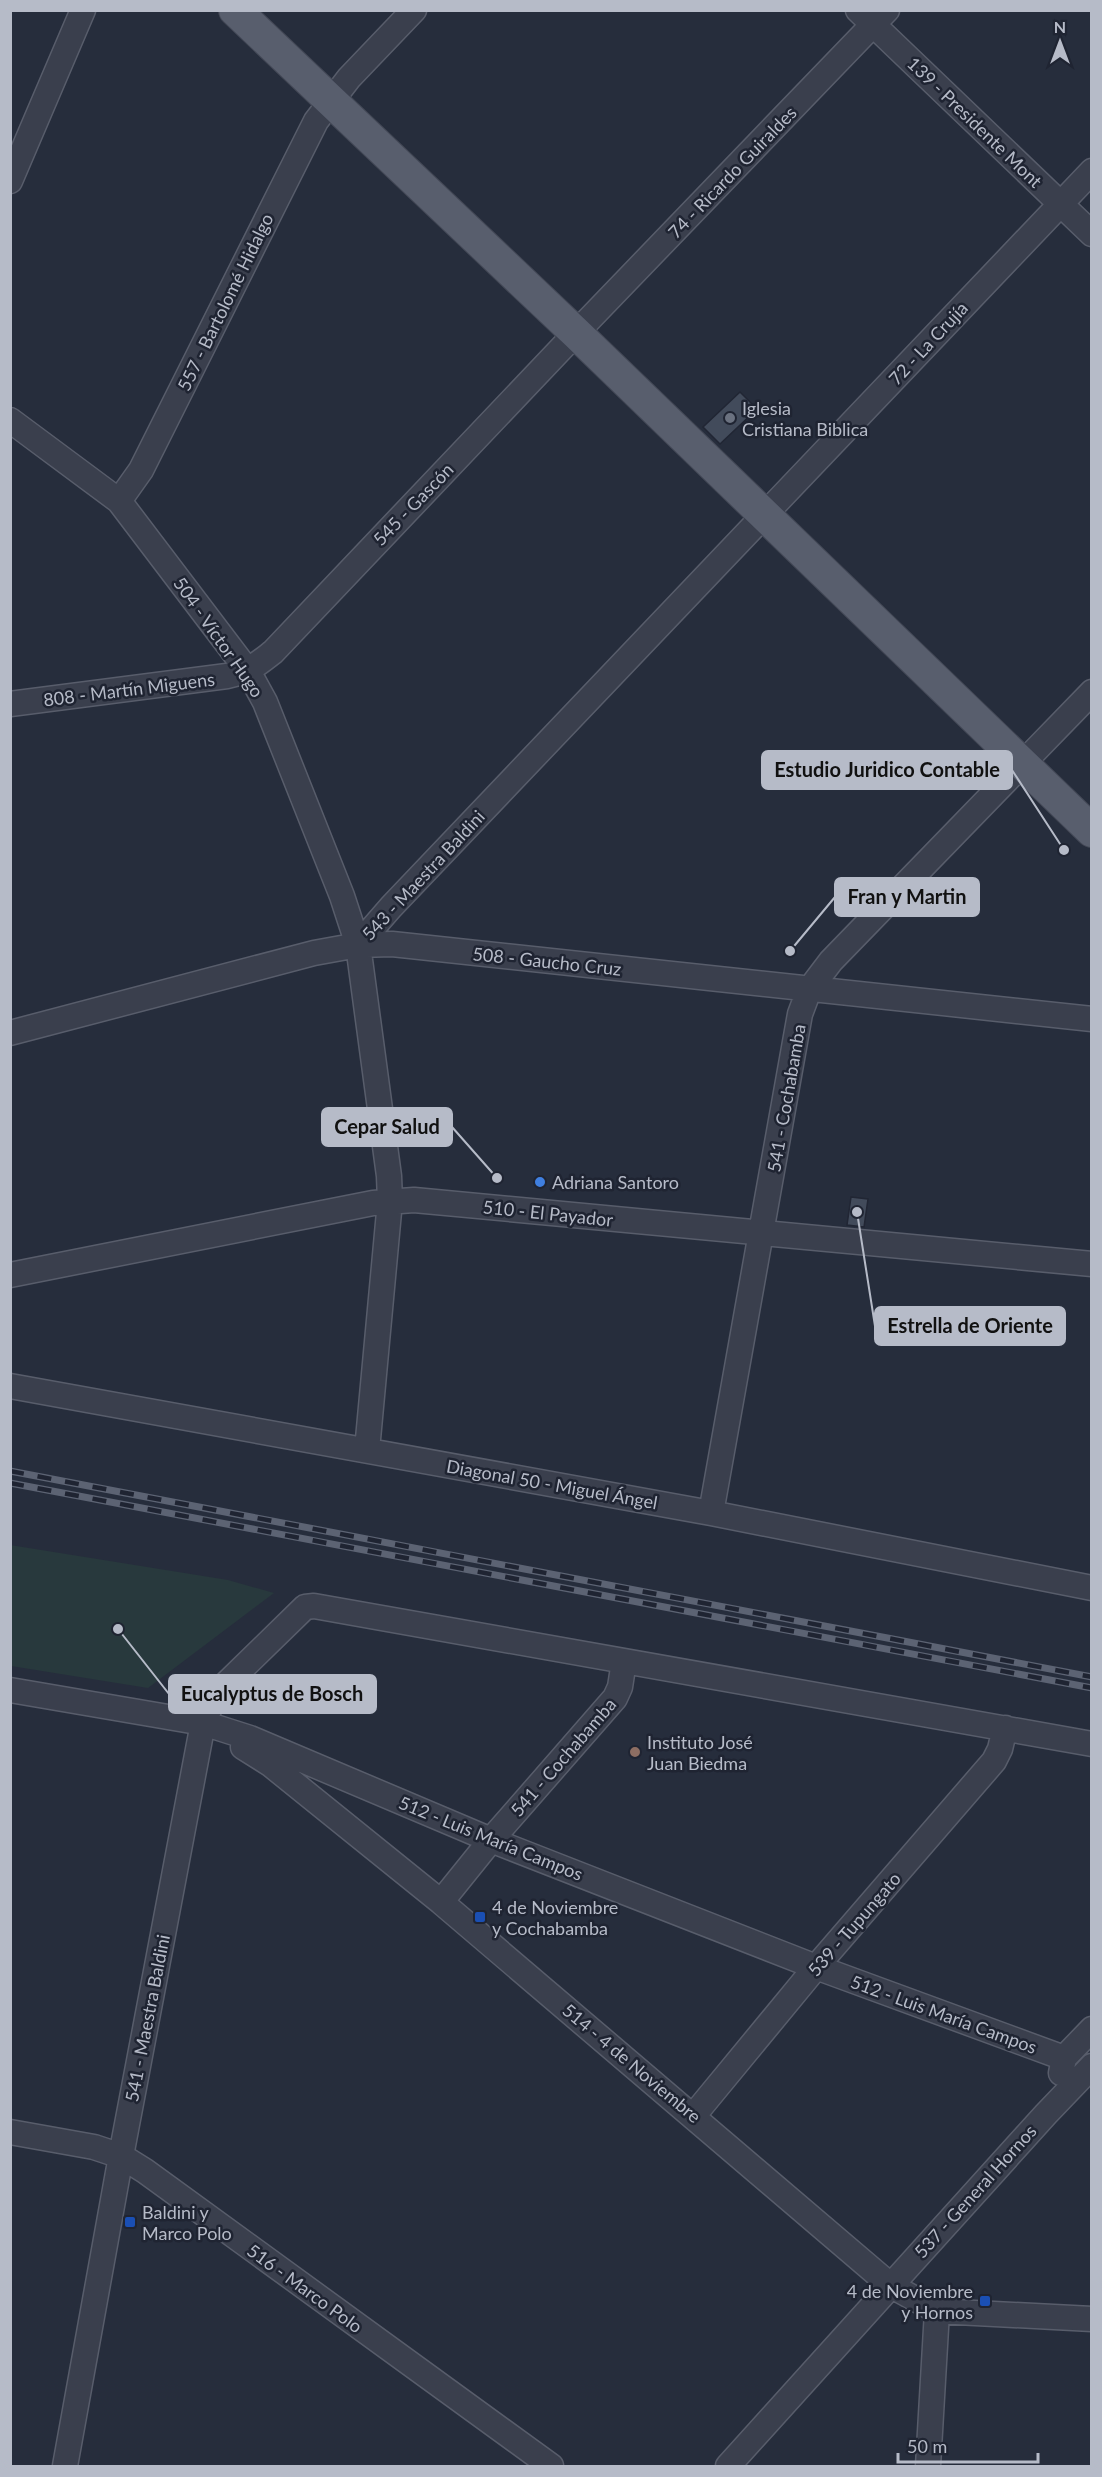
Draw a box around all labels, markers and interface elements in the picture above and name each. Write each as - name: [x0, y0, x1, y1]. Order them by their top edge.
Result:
- north arrow: [1030, 12, 1090, 72]
- text: N: [1054, 17, 1066, 36]
- street label: 139 - Presidente Mont: [903, 52, 1047, 192]
- street label: 74 - Ricardo Guiraldes: [663, 101, 801, 243]
- street label: 557 - Bartolomé Hidalgo: [172, 210, 278, 394]
- street label: 72 - La Crujía: [884, 297, 972, 389]
- place label: Iglesia Cristiana Biblica: [742, 397, 868, 440]
- marker: Iglesia Cristiana Biblica: [723, 411, 737, 425]
- street label: 545 - Gascón: [368, 458, 458, 550]
- street label: 504 - Víctor Hugo: [169, 573, 269, 701]
- street label: 808 - Martín Miguens: [42, 668, 216, 710]
- callout: Estudio Juridico Contable: [762, 751, 1012, 789]
- text: Estudio Juridico Contable: [774, 757, 1000, 781]
- street label: 543 - Maestra Baldini: [357, 805, 489, 945]
- callout: Fran y Martin: [835, 878, 979, 916]
- text: Fran y Martin: [848, 884, 966, 908]
- street label: 508 - Gaucho Cruz: [472, 942, 622, 980]
- street label: 541 - Cochabamba: [762, 1022, 810, 1174]
- callout: Cepar Salud: [322, 1108, 452, 1146]
- text: Cepar Salud: [334, 1114, 440, 1138]
- place label: Adriana Santoro: [552, 1171, 679, 1193]
- marker: Adriana Santoro: [533, 1175, 547, 1189]
- street label: 510 - El Payador: [482, 1195, 615, 1231]
- callout: Estrella de Oriente: [875, 1307, 1065, 1345]
- text: Estrella de Oriente: [887, 1313, 1053, 1337]
- street label: Diagonal 50 - Miguel Ángel: [445, 1455, 659, 1513]
- callout: Eucalyptus de Bosch: [169, 1675, 376, 1713]
- text: Eucalyptus de Bosch: [181, 1681, 363, 1705]
- street label: 541 - Cochabamba: [506, 1693, 620, 1821]
- place label: Instituto José Juan Biedma: [647, 1731, 753, 1774]
- marker: Instituto José Juan Biedma: [628, 1745, 642, 1759]
- street label: 512 - Luis María Campos: [396, 1791, 586, 1885]
- street label: 539 - Tupungato: [803, 1868, 905, 1980]
- place label: 4 de Noviembre y Cochabamba: [492, 1896, 618, 1939]
- marker: 4 de Noviembre y Cochabamba: [473, 1910, 487, 1924]
- street label: 541 - Maestra Baldini: [120, 1933, 174, 2103]
- street label: 512 - Luis María Campos: [848, 1970, 1040, 2058]
- street label: 514 - 4 de Noviembre: [558, 1999, 706, 2127]
- street label: 537 - General Hornos: [909, 2120, 1041, 2262]
- place label: Baldini y Marco Polo: [142, 2201, 232, 2244]
- marker: Baldini y Marco Polo: [123, 2215, 137, 2229]
- street label: 516 - Marco Polo: [243, 2239, 367, 2337]
- place label: 4 de Noviembre y Hornos: [847, 2280, 973, 2323]
- marker: 4 de Noviembre y Hornos: [978, 2294, 992, 2308]
- scale bar: [898, 2426, 1038, 2464]
- text: 50 m: [907, 2435, 947, 2457]

